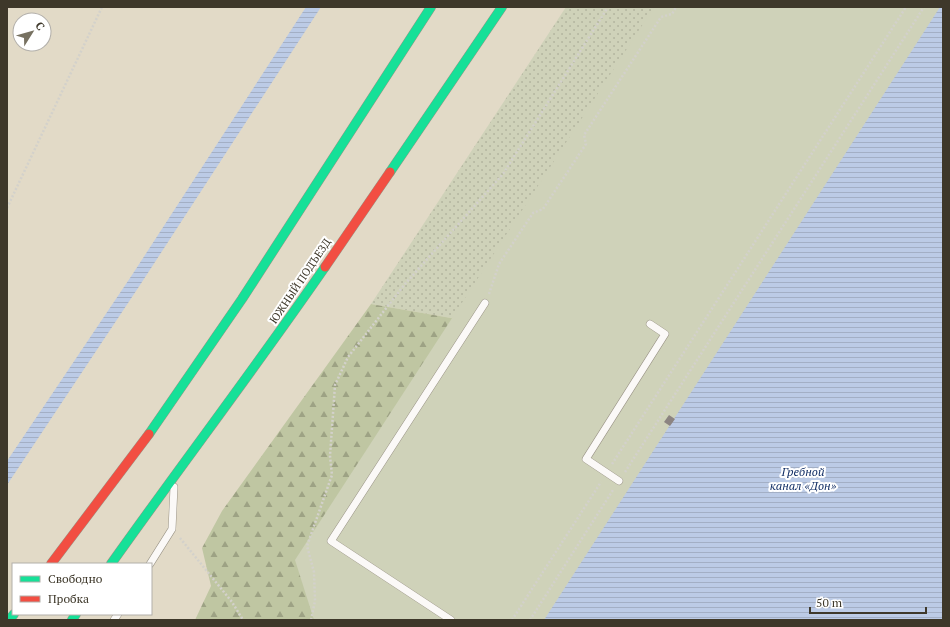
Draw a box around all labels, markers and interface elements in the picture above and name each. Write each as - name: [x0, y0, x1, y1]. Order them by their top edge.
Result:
- north arrow: [12, 12, 52, 52]
- text: С: [32, 19, 48, 33]
- street label: ЮЖНЫЙ ПОДЪЕЗД: [266, 235, 334, 326]
- water label: Гребной канал «Дон»: [770, 464, 837, 493]
- legend: [12, 563, 152, 615]
- text: Свободно: [48, 571, 103, 586]
- scale bar: [810, 589, 926, 615]
- text: Пробка: [48, 591, 89, 606]
- text: 50 m: [816, 595, 843, 610]

